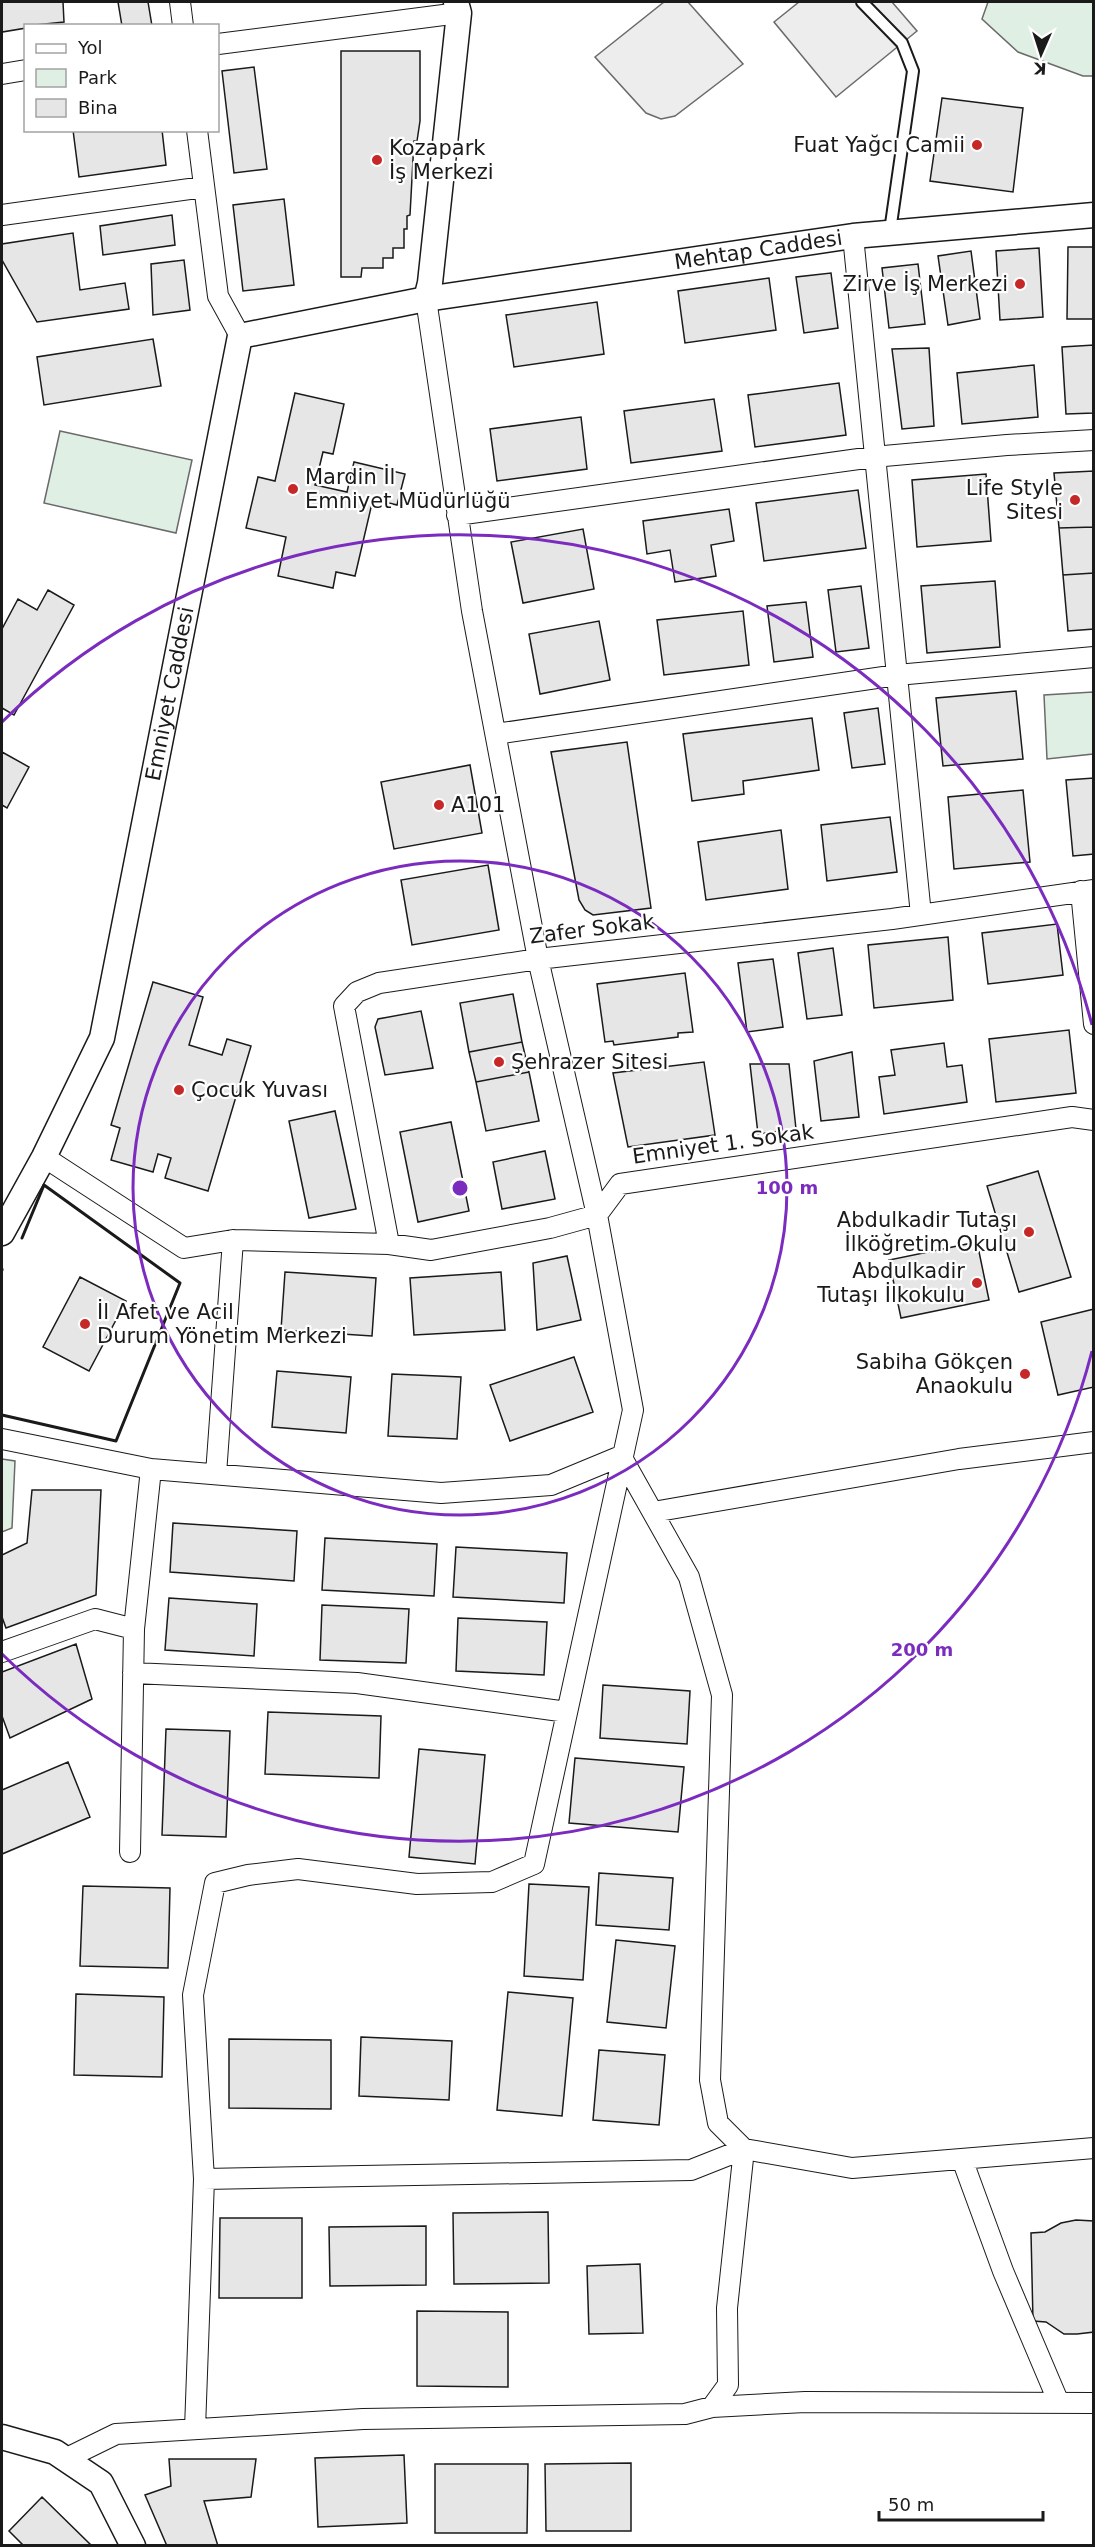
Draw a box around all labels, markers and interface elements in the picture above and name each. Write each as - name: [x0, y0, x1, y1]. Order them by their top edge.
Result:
- legend: [24, 24, 219, 132]
- north arrow: [1011, 24, 1071, 84]
- text: Yol: [77, 37, 103, 58]
- text: K: [1033, 59, 1047, 78]
- text: Park: [78, 67, 117, 88]
- text: Bina: [78, 97, 118, 118]
- place label: Fuat Yağcı Camii: [793, 133, 965, 157]
- place label: Kozapark İş Merkezi: [389, 136, 494, 184]
- marker: Fuat Yağcı Camii: [970, 138, 984, 152]
- marker: Kozapark İş Merkezi: [370, 153, 384, 167]
- street label: Mehtap Caddesi: [673, 226, 844, 274]
- place label: Zirve İş Merkezi: [842, 271, 1008, 296]
- marker: Zirve İş Merkezi: [1013, 277, 1027, 291]
- place label: Mardin İl Emniyet Müdürlüğü: [305, 464, 511, 513]
- place label: Life Style Sitesi: [966, 476, 1063, 524]
- marker: Mardin İl Emniyet Müdürlüğü: [286, 482, 300, 496]
- marker: Life Style Sitesi: [1068, 493, 1082, 507]
- street label: Emniyet Caddesi: [141, 605, 199, 783]
- place label: A101: [451, 793, 505, 817]
- marker: A101: [432, 798, 446, 812]
- street label: Zafer Sokak: [528, 909, 657, 949]
- place label: Şehrazer Sitesi: [511, 1050, 668, 1074]
- marker: Şehrazer Sitesi: [492, 1055, 506, 1069]
- place label: Çocuk Yuvası: [191, 1078, 328, 1102]
- marker: Çocuk Yuvası: [172, 1083, 186, 1097]
- street label: Emniyet 1. Sokak: [631, 1119, 816, 1169]
- text: 100 m: [756, 1177, 818, 1198]
- centre of rings: [450, 1178, 470, 1198]
- place label: Abdulkadir Tutaşı İlköğretim Okulu: [837, 1208, 1017, 1256]
- marker: Abdulkadir Tutaşı İlköğretim Okulu: [1022, 1225, 1036, 1239]
- place label: Abdulkadir Tutaşı İlkokulu: [816, 1259, 965, 1307]
- marker: Abdulkadir Tutaşı İlkokulu: [970, 1276, 984, 1290]
- place label: İl Afet ve Acil Durum Yönetim Merkezi: [97, 1299, 347, 1348]
- marker: İl Afet ve Acil Durum Yönetim Merkezi: [78, 1317, 92, 1331]
- place label: Sabiha Gökçen Anaokulu: [856, 1350, 1013, 1398]
- marker: Sabiha Gökçen Anaokulu: [1018, 1367, 1032, 1381]
- text: 200 m: [891, 1639, 953, 1660]
- scale bar: [879, 2484, 1042, 2522]
- text: 50 m: [888, 2494, 934, 2515]

